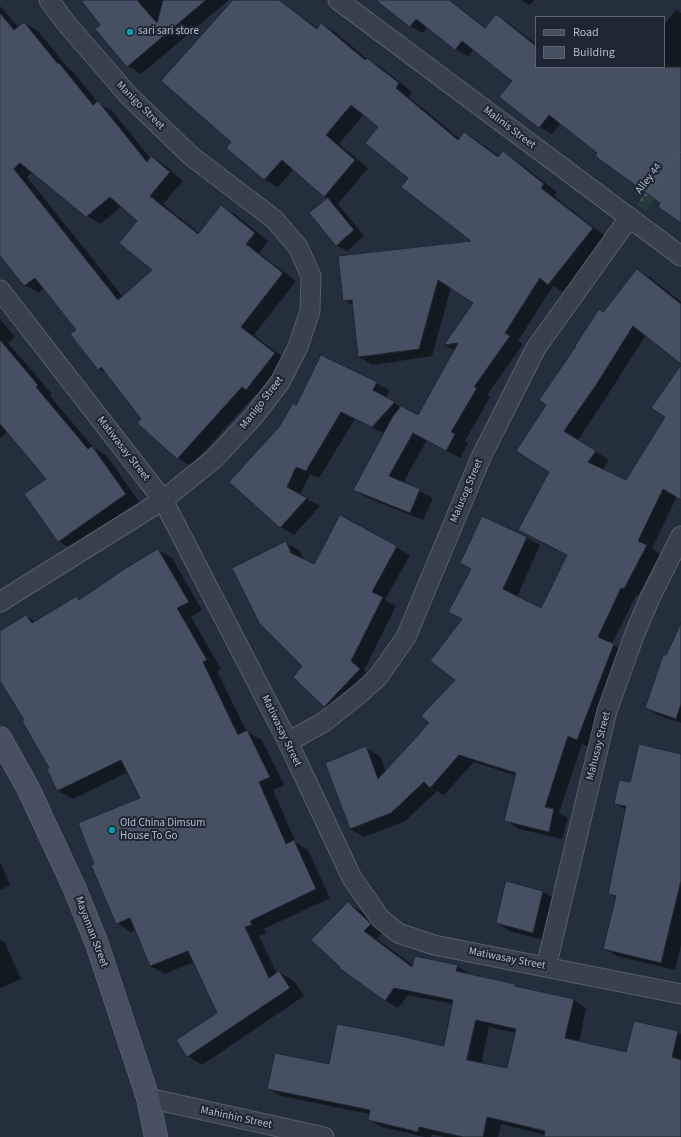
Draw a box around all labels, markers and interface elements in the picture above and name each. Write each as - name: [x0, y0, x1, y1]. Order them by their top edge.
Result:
- legend: [535, 16, 665, 68]
- text: Road: [573, 24, 599, 41]
- place label: sari sari store: [138, 25, 199, 39]
- marker: sari sari store: [125, 27, 135, 37]
- text: Building: [573, 44, 615, 61]
- street label: Manigo Street: [113, 79, 167, 133]
- street label: Malinis Street: [480, 104, 538, 152]
- street label: Alley 44: [633, 161, 665, 197]
- street label: Manigo Street: [237, 374, 287, 432]
- street label: Matiwasay Street: [94, 414, 152, 484]
- street label: Malusog Street: [448, 457, 486, 525]
- street label: Matiwasay Street: [258, 693, 304, 769]
- street label: Mahusay Street: [584, 710, 614, 782]
- place label: Old China Dimsum House To Go: [120, 817, 205, 843]
- marker: Old China Dimsum House To Go: [107, 825, 117, 835]
- street label: Mayaman Street: [71, 895, 111, 969]
- street label: Matiwasay Street: [467, 945, 547, 973]
- street label: Mahinhin Street: [199, 1104, 273, 1132]

